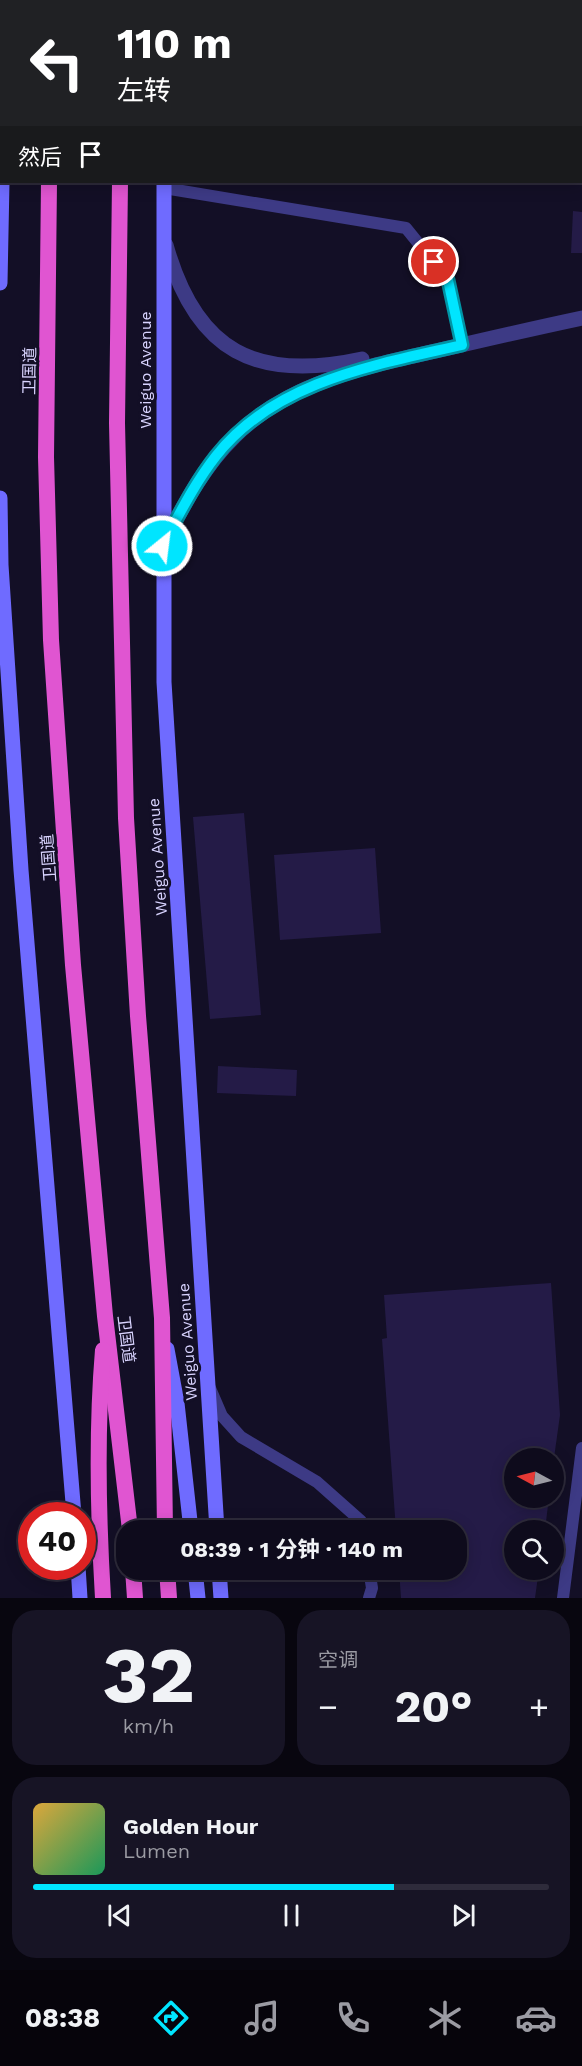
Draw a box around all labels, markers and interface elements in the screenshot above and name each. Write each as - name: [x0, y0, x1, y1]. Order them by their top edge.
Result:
- text: 110 m: [117, 19, 232, 68]
- icon: left: [18, 24, 96, 102]
- text: 左转: [117, 75, 171, 107]
- icon: arrive: [74, 138, 107, 171]
- text: 然后: [18, 145, 62, 170]
- pin: [408, 236, 459, 287]
- icon: arrive: [417, 245, 450, 278]
- street label: Weiguo Avenue: [136, 311, 155, 429]
- street label: 卫国道: [20, 347, 39, 395]
- position arrow: [130, 514, 194, 578]
- street label: Weiguo Avenue: [144, 798, 171, 916]
- street label: 卫国道: [37, 833, 60, 883]
- street label: Weiguo Avenue: [174, 1283, 201, 1401]
- street label: 卫国道: [114, 1314, 139, 1364]
- north arrow: [504, 1448, 564, 1508]
- map controls: [504, 1448, 564, 1580]
- speed limit sign: 40: [18, 1502, 96, 1580]
- button: search: [504, 1520, 564, 1580]
- text: 08:39 · 1 分钟 · 140 m: [180, 1537, 403, 1562]
- text: 32: [102, 1629, 195, 1721]
- text: 空调: [318, 1648, 358, 1672]
- text: 20°: [394, 1680, 473, 1733]
- text: −: [318, 1687, 338, 1726]
- text: +: [529, 1687, 549, 1726]
- text: km/h: [123, 1714, 174, 1738]
- text: Golden Hour: [123, 1814, 258, 1839]
- text: Lumen: [123, 1839, 190, 1863]
- icon: previous: [103, 1899, 136, 1932]
- icon: pause: [275, 1899, 308, 1932]
- icon: next: [447, 1899, 480, 1932]
- icon: directions: [150, 1997, 192, 2039]
- icon: music: [241, 1997, 283, 2039]
- icon: phone: [332, 1997, 374, 2039]
- icon: climate: [424, 1997, 466, 2039]
- icon: car: [515, 1997, 557, 2039]
- text: 08:38: [25, 2002, 100, 2034]

